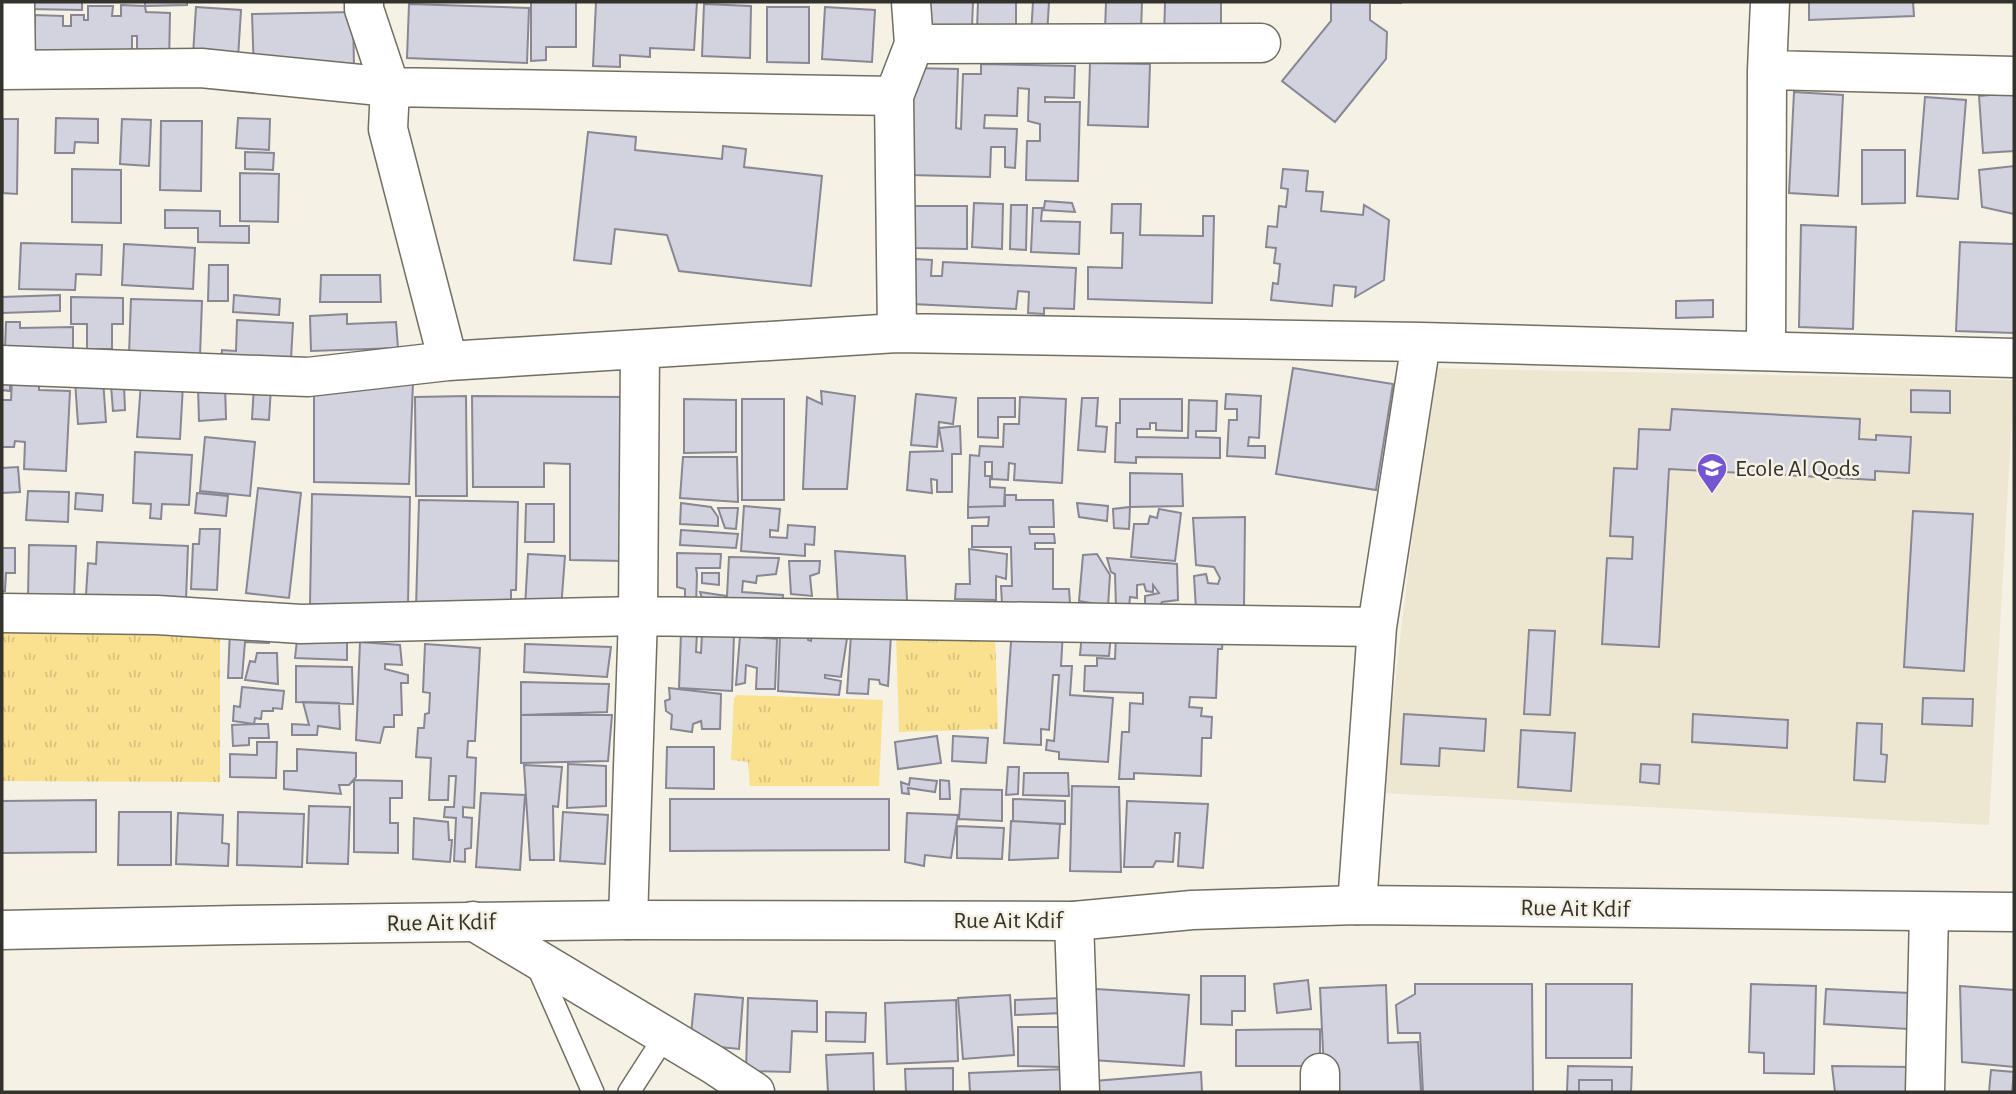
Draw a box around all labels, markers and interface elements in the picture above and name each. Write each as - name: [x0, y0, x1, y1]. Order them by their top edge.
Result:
- school or university icon: Ecole Al Qods: [1695, 451, 1729, 495]
- place label: Ecole Al Qods: [1735, 457, 1860, 481]
- street label: Rue Ait Kdif: [1520, 896, 1632, 922]
- street label: Rue Ait Kdif: [953, 909, 1064, 933]
- street label: Rue Ait Kdif: [386, 910, 498, 936]

